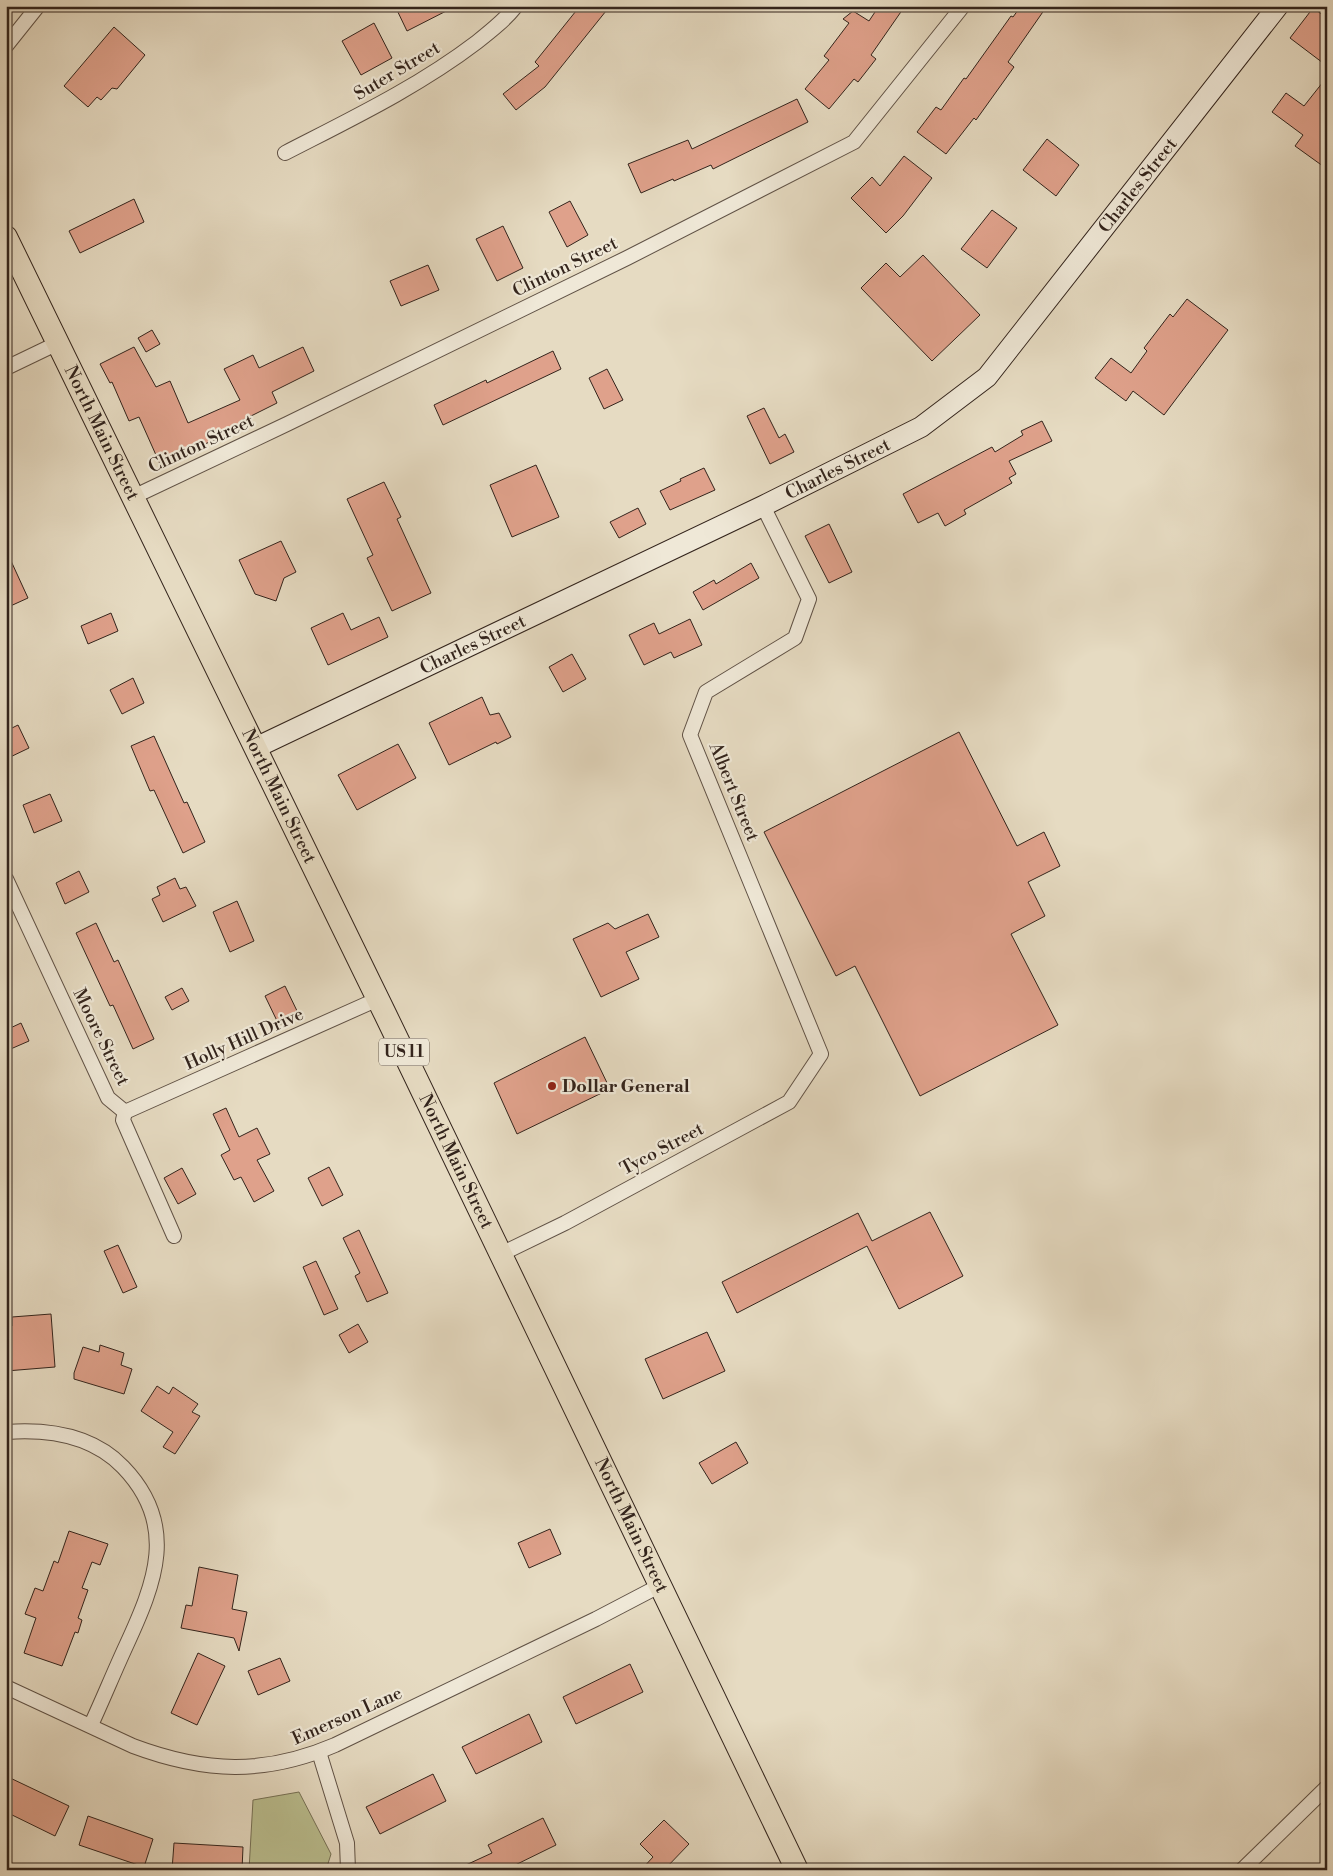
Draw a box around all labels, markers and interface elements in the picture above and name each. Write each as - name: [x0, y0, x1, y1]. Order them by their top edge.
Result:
- street label: Suter Street: [350, 36, 445, 106]
- street label: Charles Street: [1093, 132, 1182, 237]
- street label: Clinton Street: [509, 231, 622, 302]
- street label: North Main Street: [59, 362, 145, 504]
- street label: Clinton Street: [144, 409, 258, 479]
- street label: Charles Street: [781, 433, 894, 505]
- street label: Charles Street: [416, 609, 530, 679]
- street label: North Main Street: [237, 725, 322, 867]
- street label: Albert Street: [703, 738, 764, 845]
- street label: Moore Street: [68, 985, 135, 1090]
- street label: Holly Hill Drive: [181, 1002, 307, 1076]
- road number: US 11: [379, 1038, 429, 1066]
- place label: Dollar General: [562, 1075, 690, 1098]
- marker: Dollar General: [546, 1080, 558, 1092]
- street label: North Main Street: [414, 1090, 499, 1233]
- street label: Tyco Street: [616, 1117, 708, 1181]
- street label: North Main Street: [589, 1454, 674, 1597]
- street label: Emerson Lane: [288, 1681, 406, 1751]

